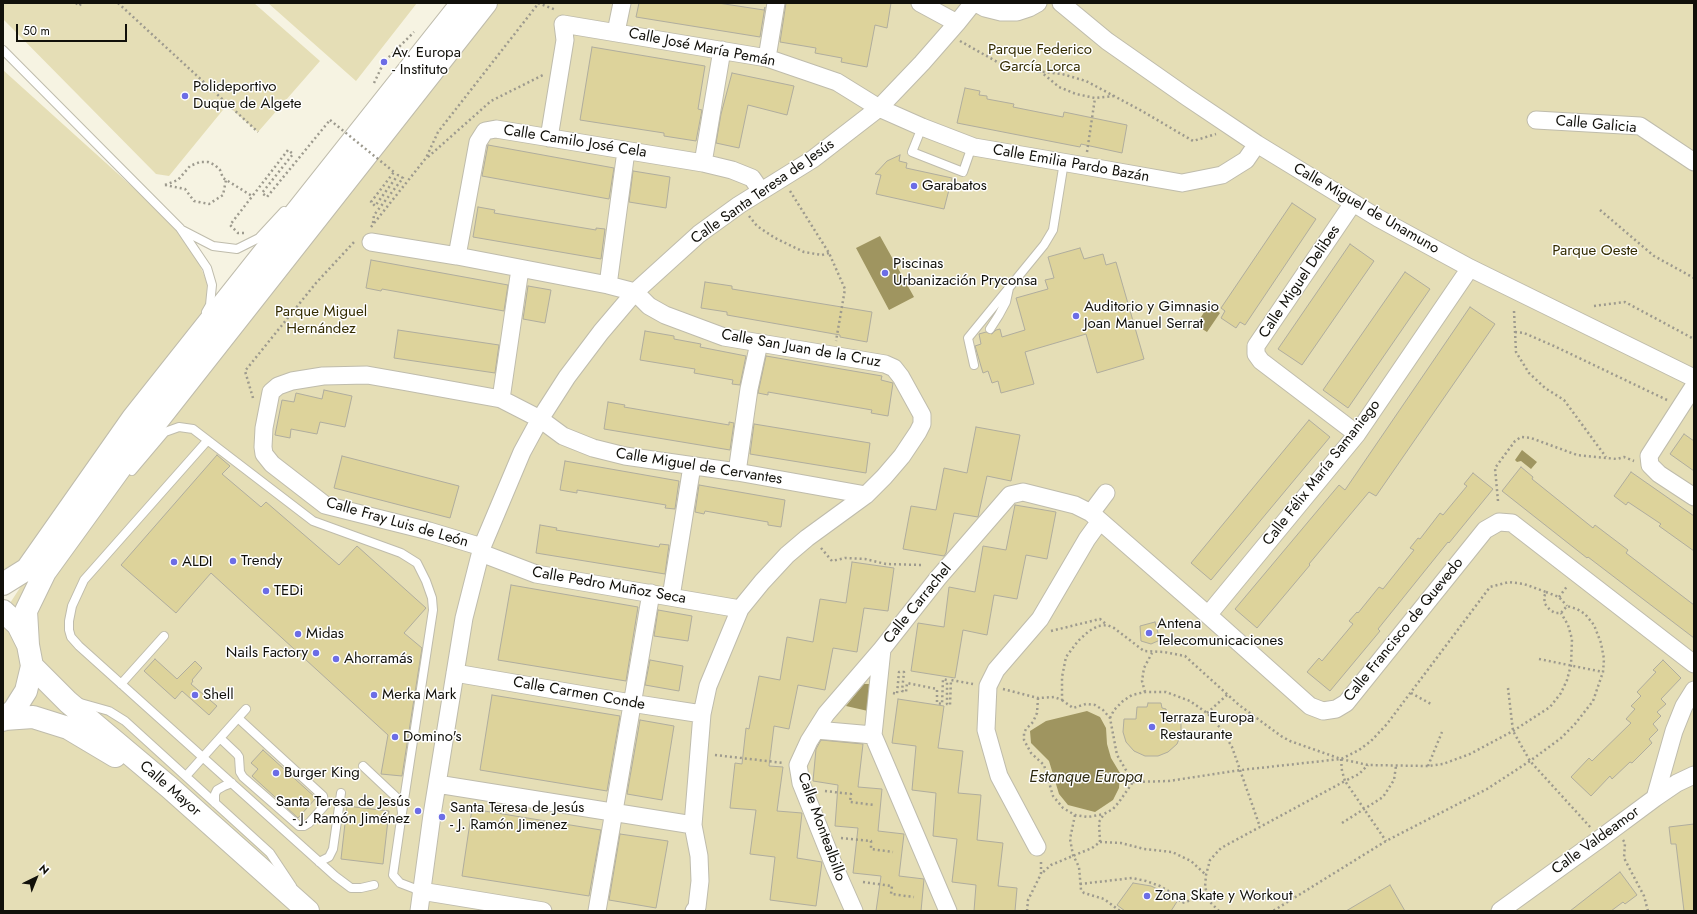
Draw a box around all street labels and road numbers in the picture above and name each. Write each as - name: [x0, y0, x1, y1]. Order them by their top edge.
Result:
- street label: Calle José María Pemán: [627, 25, 777, 71]
- street label: Calle Galicia: [1555, 113, 1637, 137]
- street label: Calle Camilo José Cela: [502, 122, 648, 162]
- street label: Calle Santa Teresa de Jesús: [688, 136, 838, 248]
- street label: Calle Emilia Pardo Bazán: [991, 141, 1151, 187]
- street label: Calle Miguel de Unamuno: [1290, 160, 1442, 258]
- street label: Calle Miguel Delibes: [1256, 222, 1344, 342]
- street label: Calle San Juan de la Cruz: [720, 326, 882, 372]
- street label: Calle Félix María Samaniego: [1259, 396, 1385, 550]
- street label: Calle Miguel de Cervantes: [615, 445, 783, 489]
- street label: Calle Fray Luis de León: [324, 494, 470, 552]
- street label: Calle Francisco de Quevedo: [1340, 554, 1468, 706]
- street label: Calle Carrachel: [880, 560, 956, 648]
- street label: Calle Pedro Muñoz Seca: [531, 564, 687, 608]
- street label: Calle Carmen Conde: [512, 674, 646, 714]
- street label: Calle Mayor: [136, 757, 204, 821]
- street label: Calle Montealbillo: [793, 770, 849, 884]
- street label: Calle Valdeamor: [1549, 803, 1643, 879]

